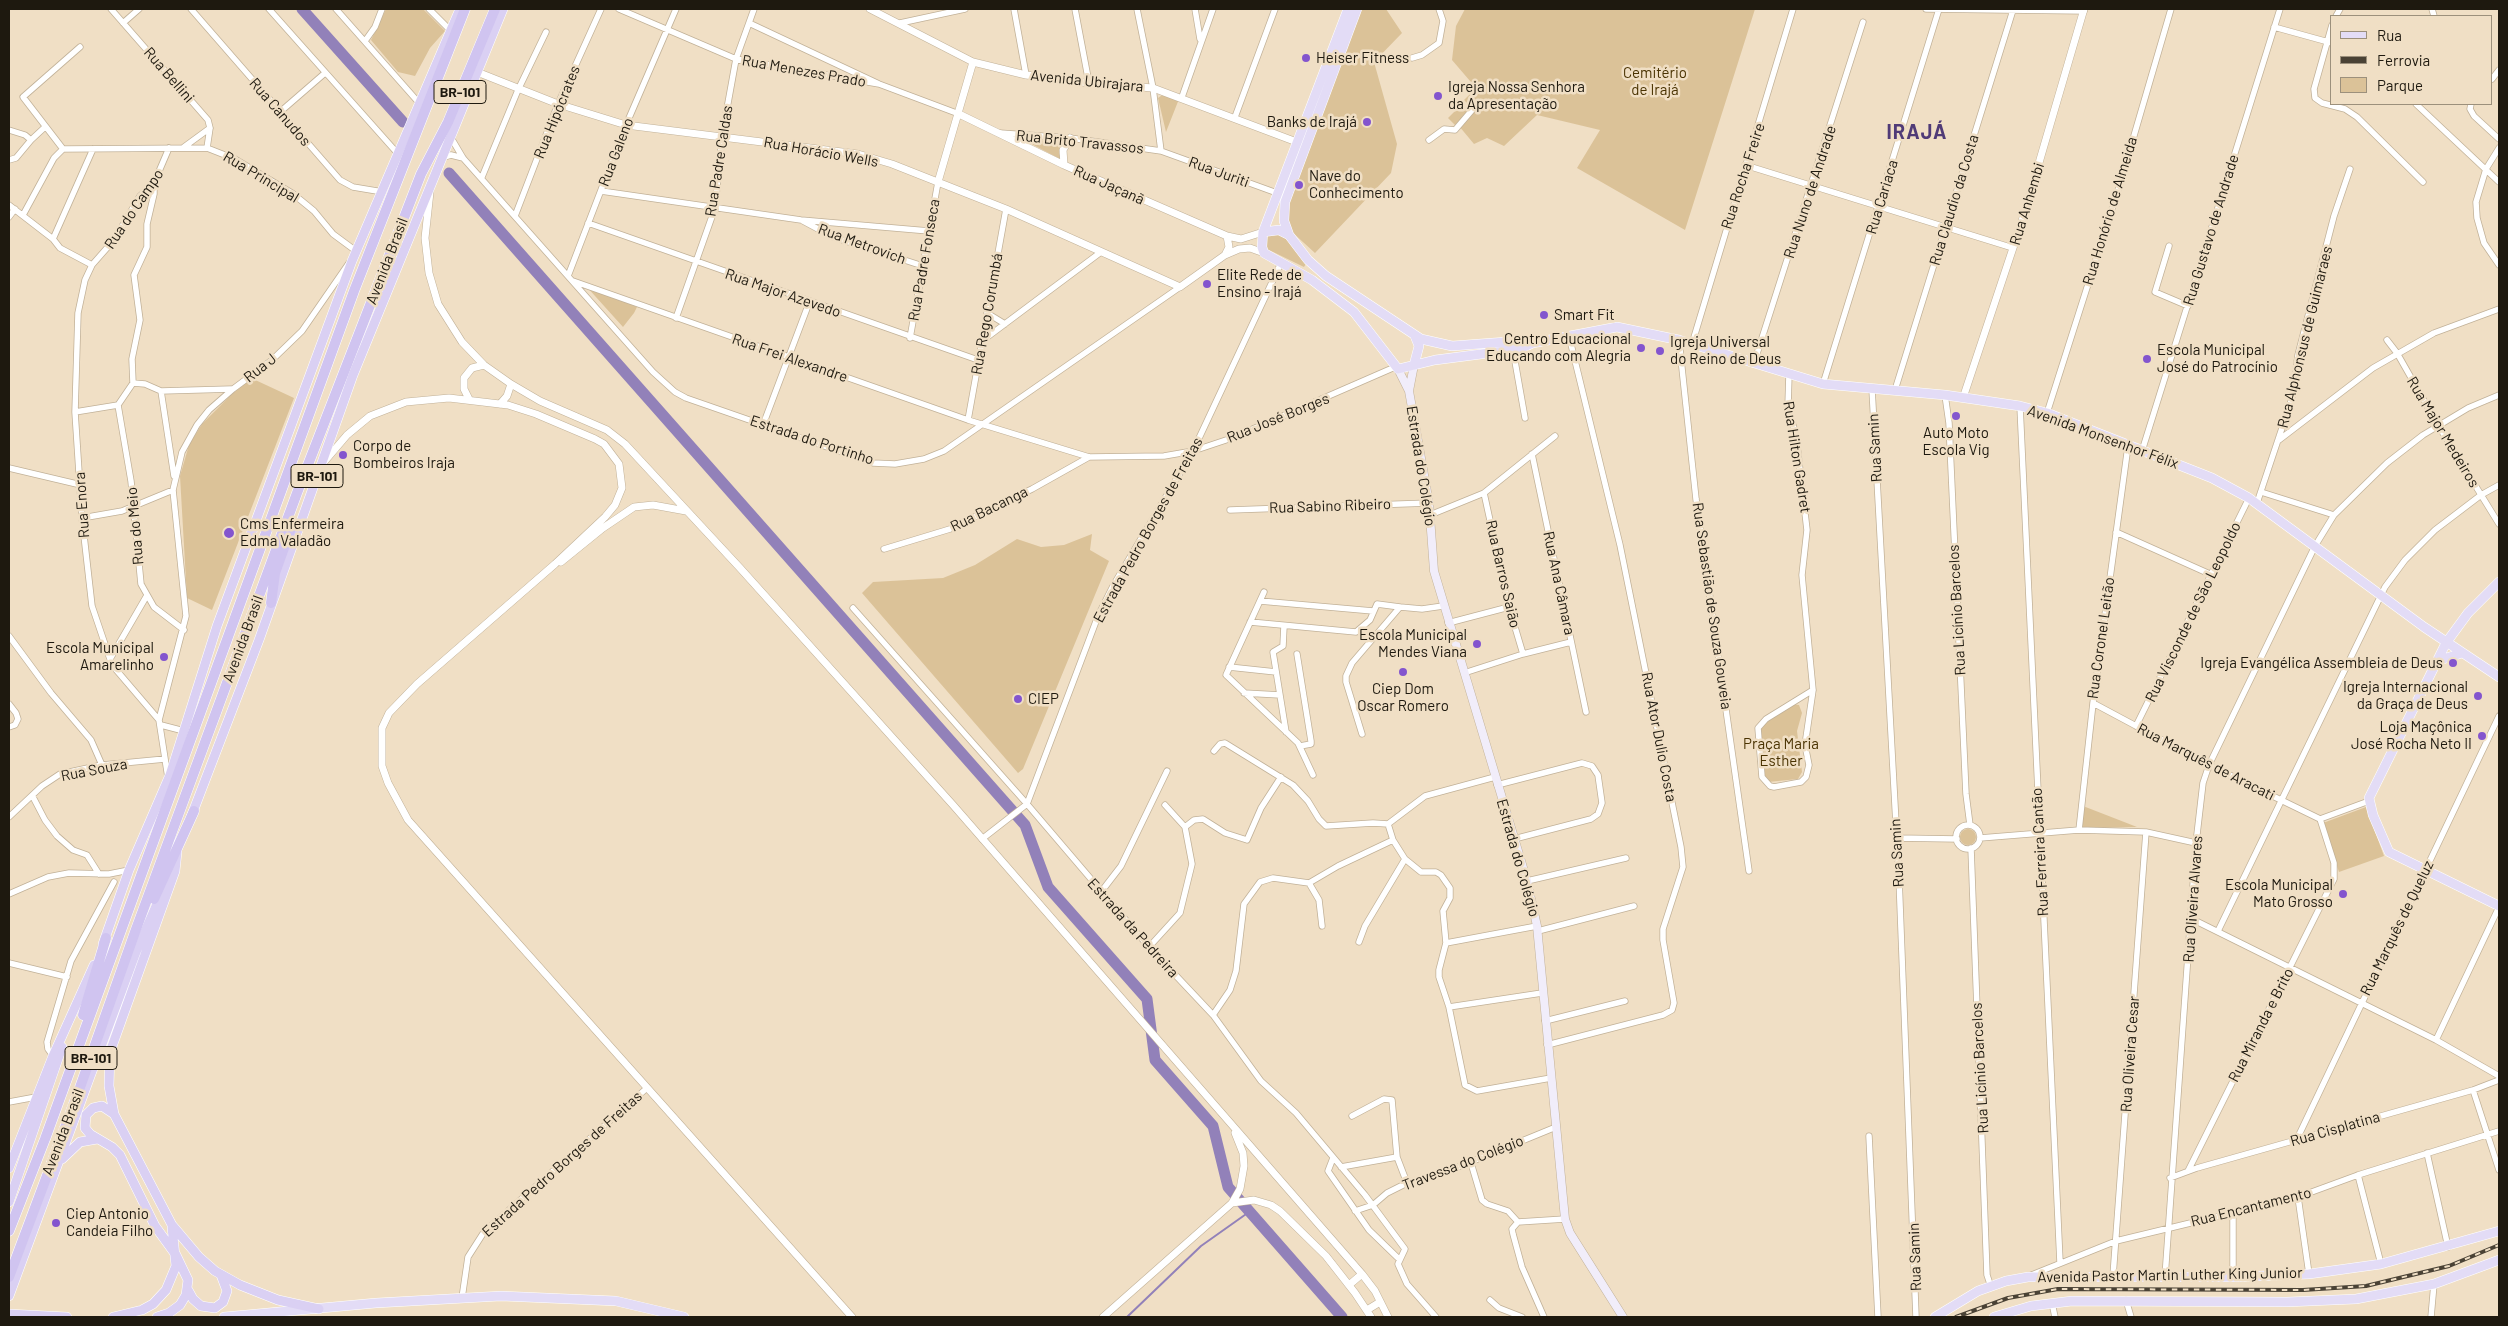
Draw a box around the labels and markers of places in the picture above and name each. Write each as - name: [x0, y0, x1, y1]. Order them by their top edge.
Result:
- place label: Heiser Fitness: [1316, 49, 1409, 67]
- marker: Heiser Fitness: [1300, 52, 1312, 64]
- place label: Igreja Nossa Senhora da Apresentação: [1448, 78, 1585, 113]
- marker: Igreja Nossa Senhora da Apresentação: [1432, 90, 1444, 102]
- place label: Banks de Irajá: [1267, 113, 1357, 131]
- marker: Banks de Irajá: [1361, 116, 1373, 128]
- place label: Nave do Conhecimento: [1309, 167, 1404, 202]
- marker: Nave do Conhecimento: [1293, 179, 1305, 191]
- place label: Elite Rede de Ensino - Irajá: [1217, 266, 1302, 301]
- marker: Elite Rede de Ensino - Irajá: [1201, 278, 1213, 290]
- place label: Smart Fit: [1554, 306, 1615, 324]
- marker: Smart Fit: [1538, 309, 1550, 321]
- place label: Centro Educacional Educando com Alegria: [1486, 330, 1631, 365]
- place label: Igreja Universal do Reino de Deus: [1670, 333, 1781, 368]
- place label: Escola Municipal José do Patrocínio: [2157, 341, 2278, 376]
- marker: Centro Educacional Educando com Alegria: [1635, 342, 1647, 354]
- marker: Igreja Universal do Reino de Deus: [1654, 345, 1666, 357]
- marker: Escola Municipal José do Patrocínio: [2141, 353, 2153, 365]
- marker: Auto Moto Escola Vig: [1950, 410, 1962, 422]
- place label: Auto Moto Escola Vig: [1922, 424, 1990, 459]
- place label: Corpo de Bombeiros Iraja: [353, 437, 455, 472]
- marker: Corpo de Bombeiros Iraja: [337, 449, 349, 461]
- place label: Cms Enfermeira Edma Valadão: [240, 515, 344, 550]
- marker: Cms Enfermeira Edma Valadão: [222, 526, 236, 540]
- place label: Escola Municipal Mendes Viana: [1359, 626, 1467, 661]
- marker: Escola Municipal Mendes Viana: [1471, 638, 1483, 650]
- place label: Escola Municipal Amarelinho: [46, 639, 154, 674]
- marker: Escola Municipal Amarelinho: [158, 651, 170, 663]
- place label: Igreja Evangélica Assembleia de Deus: [2200, 654, 2443, 672]
- marker: Igreja Evangélica Assembleia de Deus: [2447, 657, 2459, 669]
- marker: Ciep Dom Oscar Romero: [1397, 666, 1409, 678]
- place label: Igreja Internacional da Graça de Deus: [2343, 678, 2468, 713]
- place label: Ciep Dom Oscar Romero: [1357, 680, 1449, 715]
- place label: CIEP: [1028, 690, 1059, 708]
- marker: Igreja Internacional da Graça de Deus: [2472, 690, 2484, 702]
- marker: CIEP: [1012, 693, 1024, 705]
- place label: Loja Maçônica José Rocha Neto II: [2351, 718, 2472, 753]
- marker: Loja Maçônica José Rocha Neto II: [2476, 730, 2488, 742]
- place label: Escola Municipal Mato Grosso: [2225, 876, 2333, 911]
- marker: Escola Municipal Mato Grosso: [2337, 888, 2349, 900]
- place label: Ciep Antonio Candeia Filho: [66, 1205, 153, 1240]
- marker: Ciep Antonio Candeia Filho: [50, 1217, 62, 1229]

